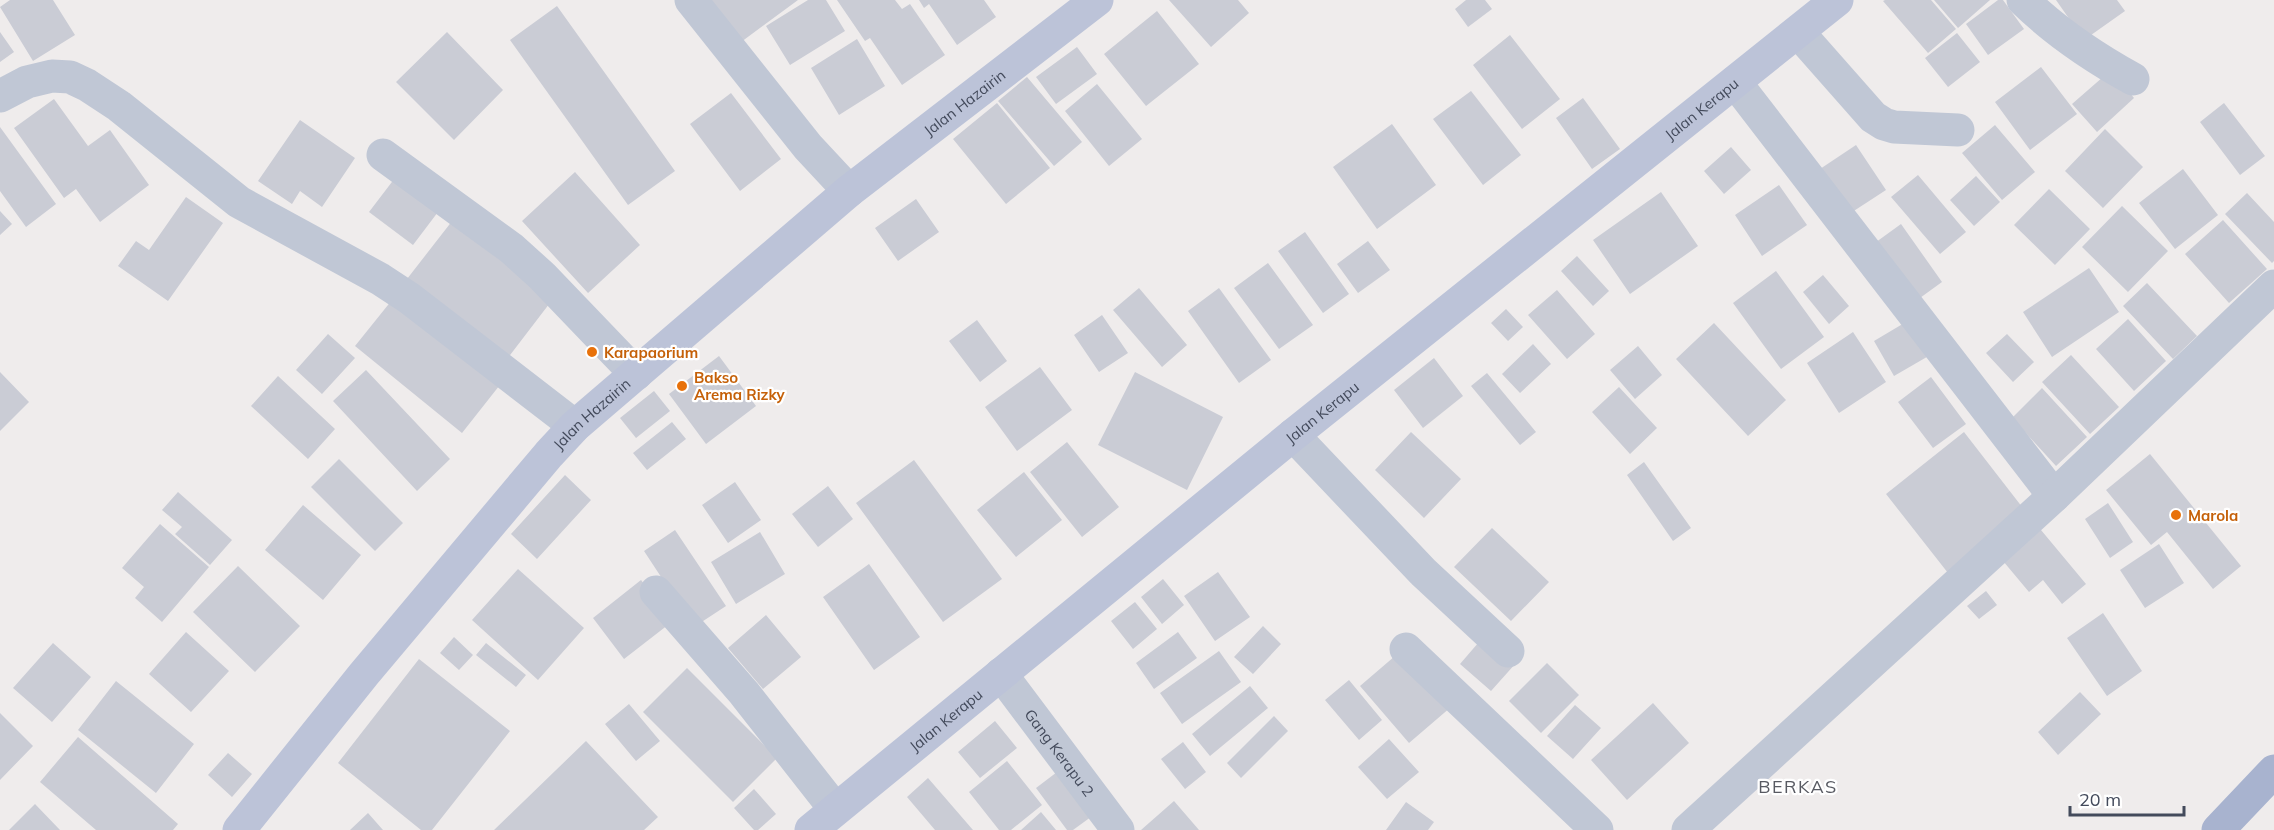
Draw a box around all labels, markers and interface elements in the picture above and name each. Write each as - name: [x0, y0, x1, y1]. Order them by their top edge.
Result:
- street label: Jalan Hazairin: [920, 65, 1009, 140]
- street label: Jalan Kerapu: [1661, 73, 1742, 144]
- place label: Karapaorium: [604, 343, 698, 362]
- marker: Karapaorium: [585, 345, 599, 359]
- place label: Bakso Arema Rizky: [694, 368, 785, 404]
- street label: Jalan Hazairin: [549, 374, 634, 453]
- street label: Jalan Kerapu: [1281, 377, 1362, 447]
- marker: Bakso Arema Rizky: [675, 379, 689, 393]
- place label: Marola: [2188, 506, 2238, 525]
- marker: Marola: [2169, 508, 2183, 522]
- street label: Jalan Kerapu: [905, 684, 986, 755]
- street label: Gang Kerapu 2: [1021, 705, 1099, 800]
- district label: BERKAS: [1758, 775, 1838, 798]
- scale bar: [2070, 779, 2184, 817]
- text: 20 m: [2079, 788, 2121, 811]

